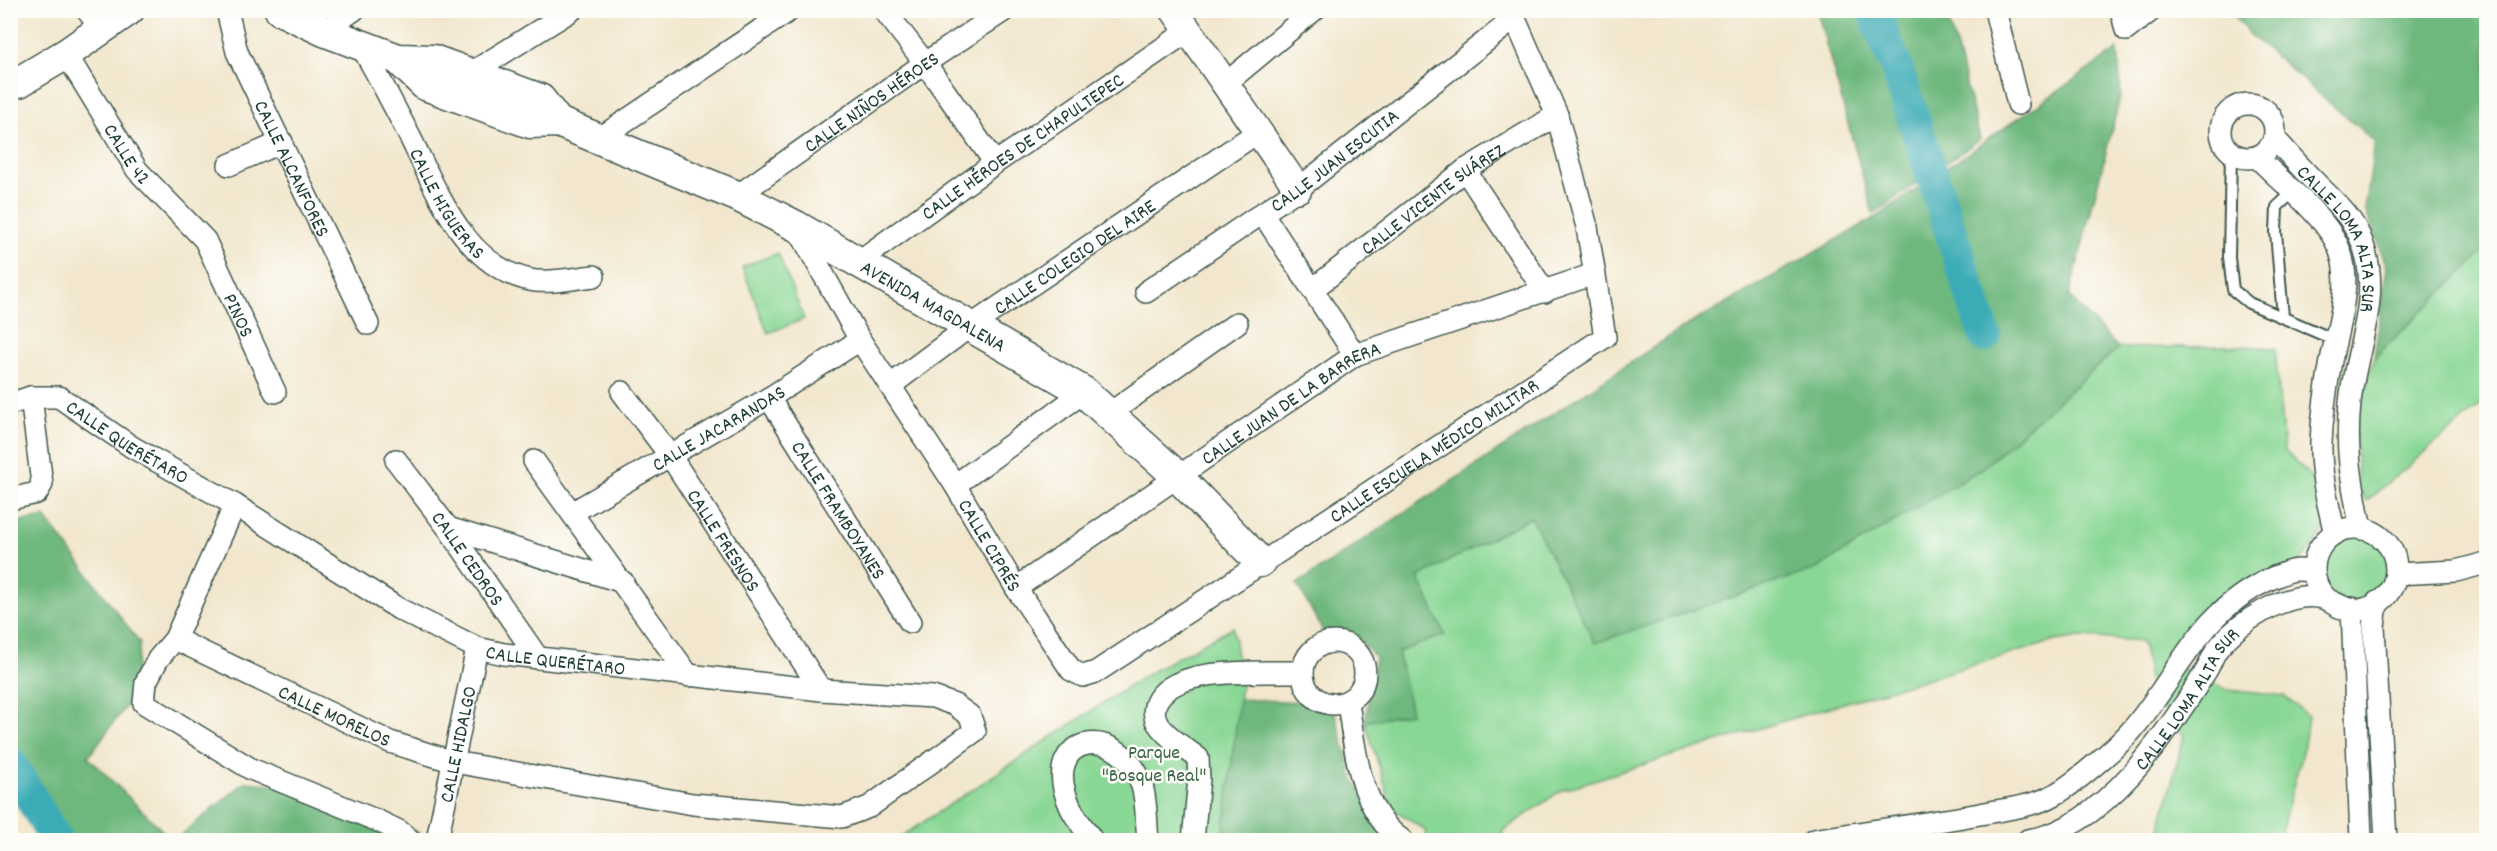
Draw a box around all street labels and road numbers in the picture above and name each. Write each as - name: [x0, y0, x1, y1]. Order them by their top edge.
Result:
- street label: CALLE NIÑOS HÉROES: [799, 46, 946, 161]
- street label: CALLE HÉROES DE CHAPULTEPEC: [917, 68, 1131, 229]
- street label: CALLE ALCANFORES: [245, 96, 335, 242]
- street label: CALLE JUAN ESCUTIA: [1266, 103, 1406, 221]
- street label: CALLE 42: [95, 119, 155, 193]
- street label: CALLE VICENTE SUÁREZ: [1356, 138, 1511, 263]
- street label: CALLE HIGUERAS: [401, 144, 490, 267]
- street label: CALLE LOMA ALTA SUR: [2289, 160, 2381, 314]
- street label: CALLE COLEGIO DEL AIRE: [989, 194, 1162, 323]
- street label: AVENIDA MAGDALENA: [854, 255, 1010, 361]
- street label: PINOS: [215, 290, 259, 343]
- street label: CALLE JUAN DE LA BARRERA: [1197, 336, 1385, 474]
- street label: CALLE ESCUELA MÉDICO MILITAR: [1325, 373, 1545, 532]
- street label: CALLE JACARANDAS: [648, 380, 792, 480]
- street label: CALLE QUERÉTARO: [59, 395, 193, 493]
- street label: CALLE FRAMBOYANES: [783, 436, 891, 586]
- street label: CALLE FRESNOS: [678, 484, 765, 599]
- street label: CALLE CIPRÉS: [949, 495, 1026, 598]
- street label: CALLE CEDROS: [423, 506, 509, 613]
- street label: CALLE LOMA ALTA SUR: [2129, 622, 2247, 778]
- street label: CALLE QUERÉTARO: [483, 639, 627, 685]
- street label: CALLE MORELOS: [273, 679, 395, 756]
- street label: CALLE HIDALGO: [434, 684, 486, 805]

